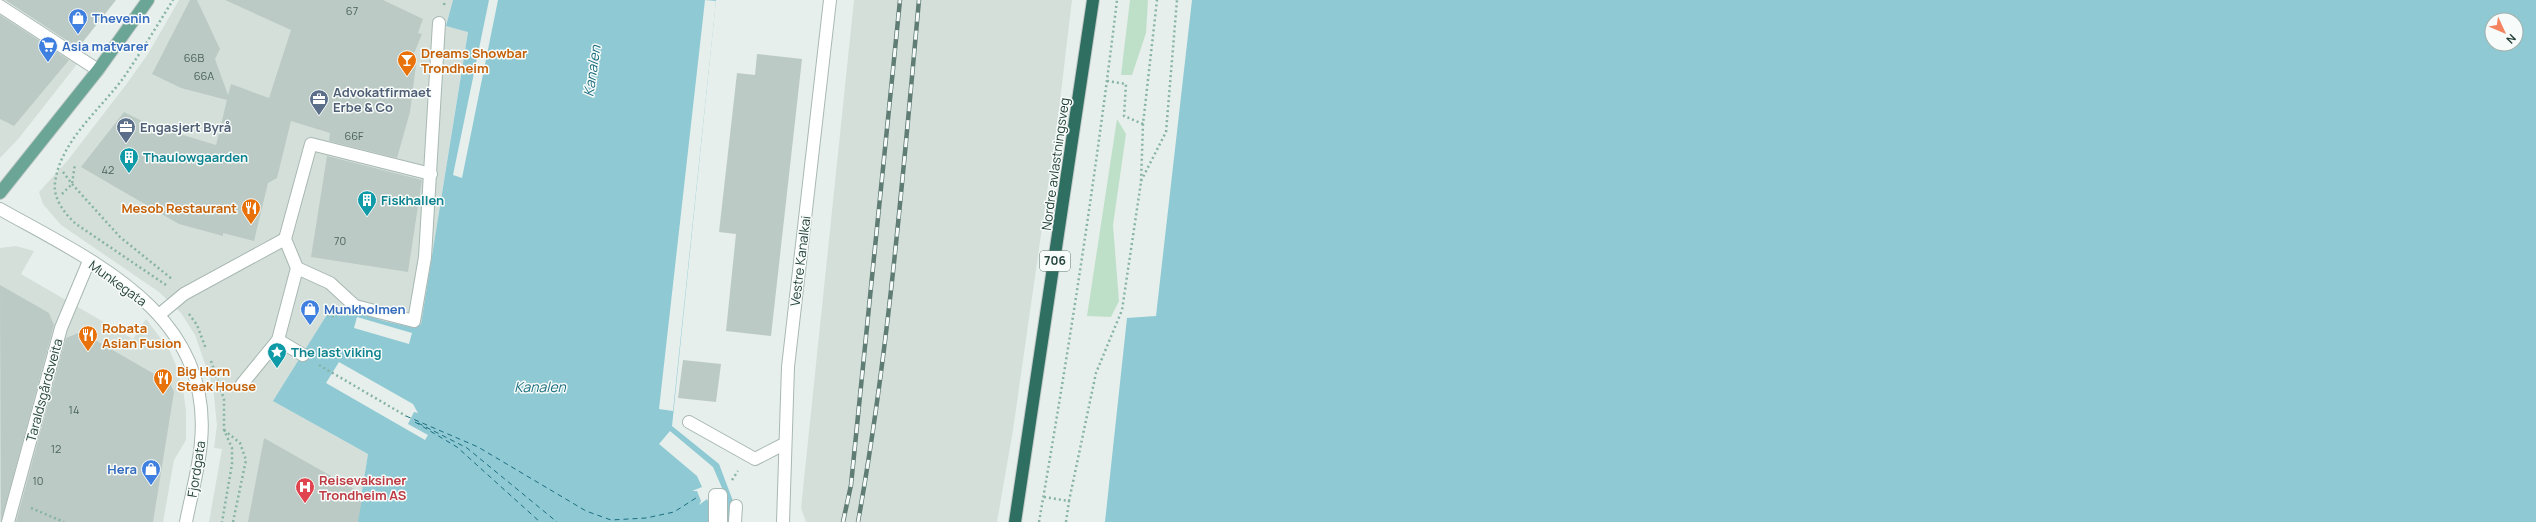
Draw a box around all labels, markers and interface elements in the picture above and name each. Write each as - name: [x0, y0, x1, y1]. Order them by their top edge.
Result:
- house number: 67: [346, 3, 358, 18]
- shop icon: Thevenin: [67, 7, 89, 35]
- place label: Thevenin: [92, 9, 150, 27]
- north arrow: [2484, 12, 2524, 52]
- text: N: [2503, 31, 2520, 47]
- supermarket icon: Asia matvarer: [37, 35, 59, 63]
- place label: Asia matvarer: [62, 37, 149, 55]
- water label: Kanalen: [578, 43, 605, 98]
- place label: Dreams Showbar Trondheim: [421, 44, 527, 77]
- bar icon: Dreams Showbar Trondheim: [396, 49, 418, 77]
- house number: 66B: [184, 50, 204, 65]
- house number: 66A: [194, 68, 214, 83]
- place label: Advokatfirmaet Erbe & Co: [333, 83, 432, 116]
- office icon: Advokatfirmaet Erbe & Co: [308, 88, 330, 116]
- street label: Nordre avlastningsveg: [1037, 96, 1073, 232]
- office icon: Engasjert Byrå: [115, 116, 137, 144]
- place label: Engasjert Byrå: [140, 118, 231, 136]
- house number: 66F: [344, 128, 364, 143]
- building icon: Thaulowgaarden: [118, 146, 140, 174]
- place label: Thaulowgaarden: [143, 148, 248, 166]
- house number: 42: [102, 162, 114, 177]
- building icon: Fiskhallen: [356, 189, 378, 217]
- place label: Fiskhallen: [381, 191, 444, 209]
- restaurant icon: Mesob Restaurant: [240, 197, 262, 225]
- place label: Mesob Restaurant: [121, 199, 237, 217]
- street label: Vestre Kanalkai: [786, 215, 814, 307]
- house number: 70: [334, 233, 346, 248]
- road number: 706: [1040, 251, 1070, 271]
- street label: Munkegata: [85, 256, 151, 310]
- shop icon: Munkholmen: [299, 298, 321, 326]
- place label: Munkholmen: [324, 300, 406, 318]
- place label: Robata Asian Fusion: [102, 319, 181, 352]
- restaurant icon: Robata Asian Fusion: [77, 324, 99, 352]
- street label: Taraldsgårdsveita: [22, 336, 66, 444]
- place icon: The last viking: [266, 341, 288, 369]
- place label: The last viking: [291, 343, 381, 361]
- place label: Big Horn Steak House: [177, 362, 256, 395]
- restaurant icon: Big Horn Steak House: [152, 367, 174, 395]
- water label: Kanalen: [514, 377, 567, 396]
- house number: 14: [69, 402, 79, 417]
- street label: Fjordgata: [183, 439, 209, 499]
- house number: 12: [51, 441, 61, 456]
- shop icon: Hera: [140, 458, 162, 486]
- place label: Hera: [107, 460, 137, 478]
- place label: Reisevaksiner Trondheim AS: [319, 471, 407, 504]
- house number: 10: [32, 473, 44, 488]
- hospital icon: Reisevaksiner Trondheim AS: [294, 476, 316, 504]

